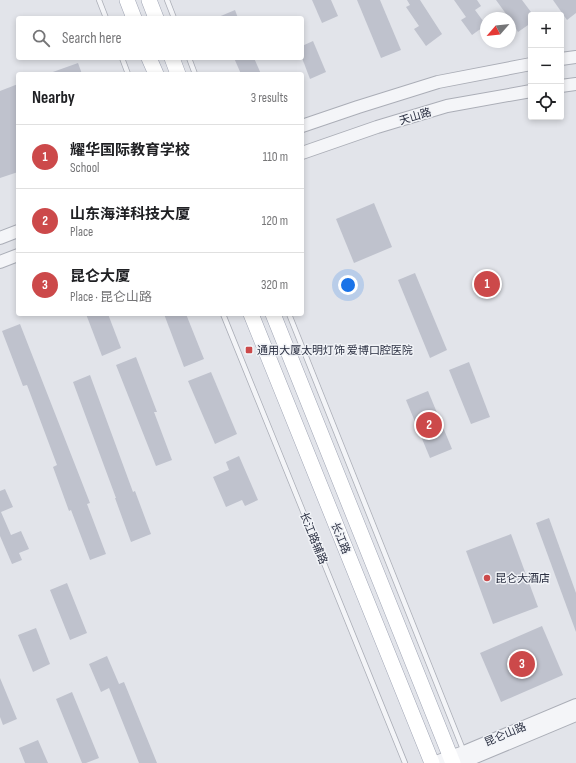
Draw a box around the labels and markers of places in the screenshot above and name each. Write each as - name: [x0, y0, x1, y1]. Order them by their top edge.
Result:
- pin: 1: [474, 269, 500, 299]
- place label: 通用大厦太明灯饰 爱博口腔医院: [257, 344, 413, 357]
- marker: 通用大厦太明灯饰 爱博口腔医院: [244, 345, 254, 355]
- pin: 2: [416, 410, 442, 440]
- place label: 昆仑大酒店: [495, 572, 550, 585]
- marker: 昆仑大酒店: [482, 573, 492, 583]
- pin: 3: [509, 649, 535, 679]

